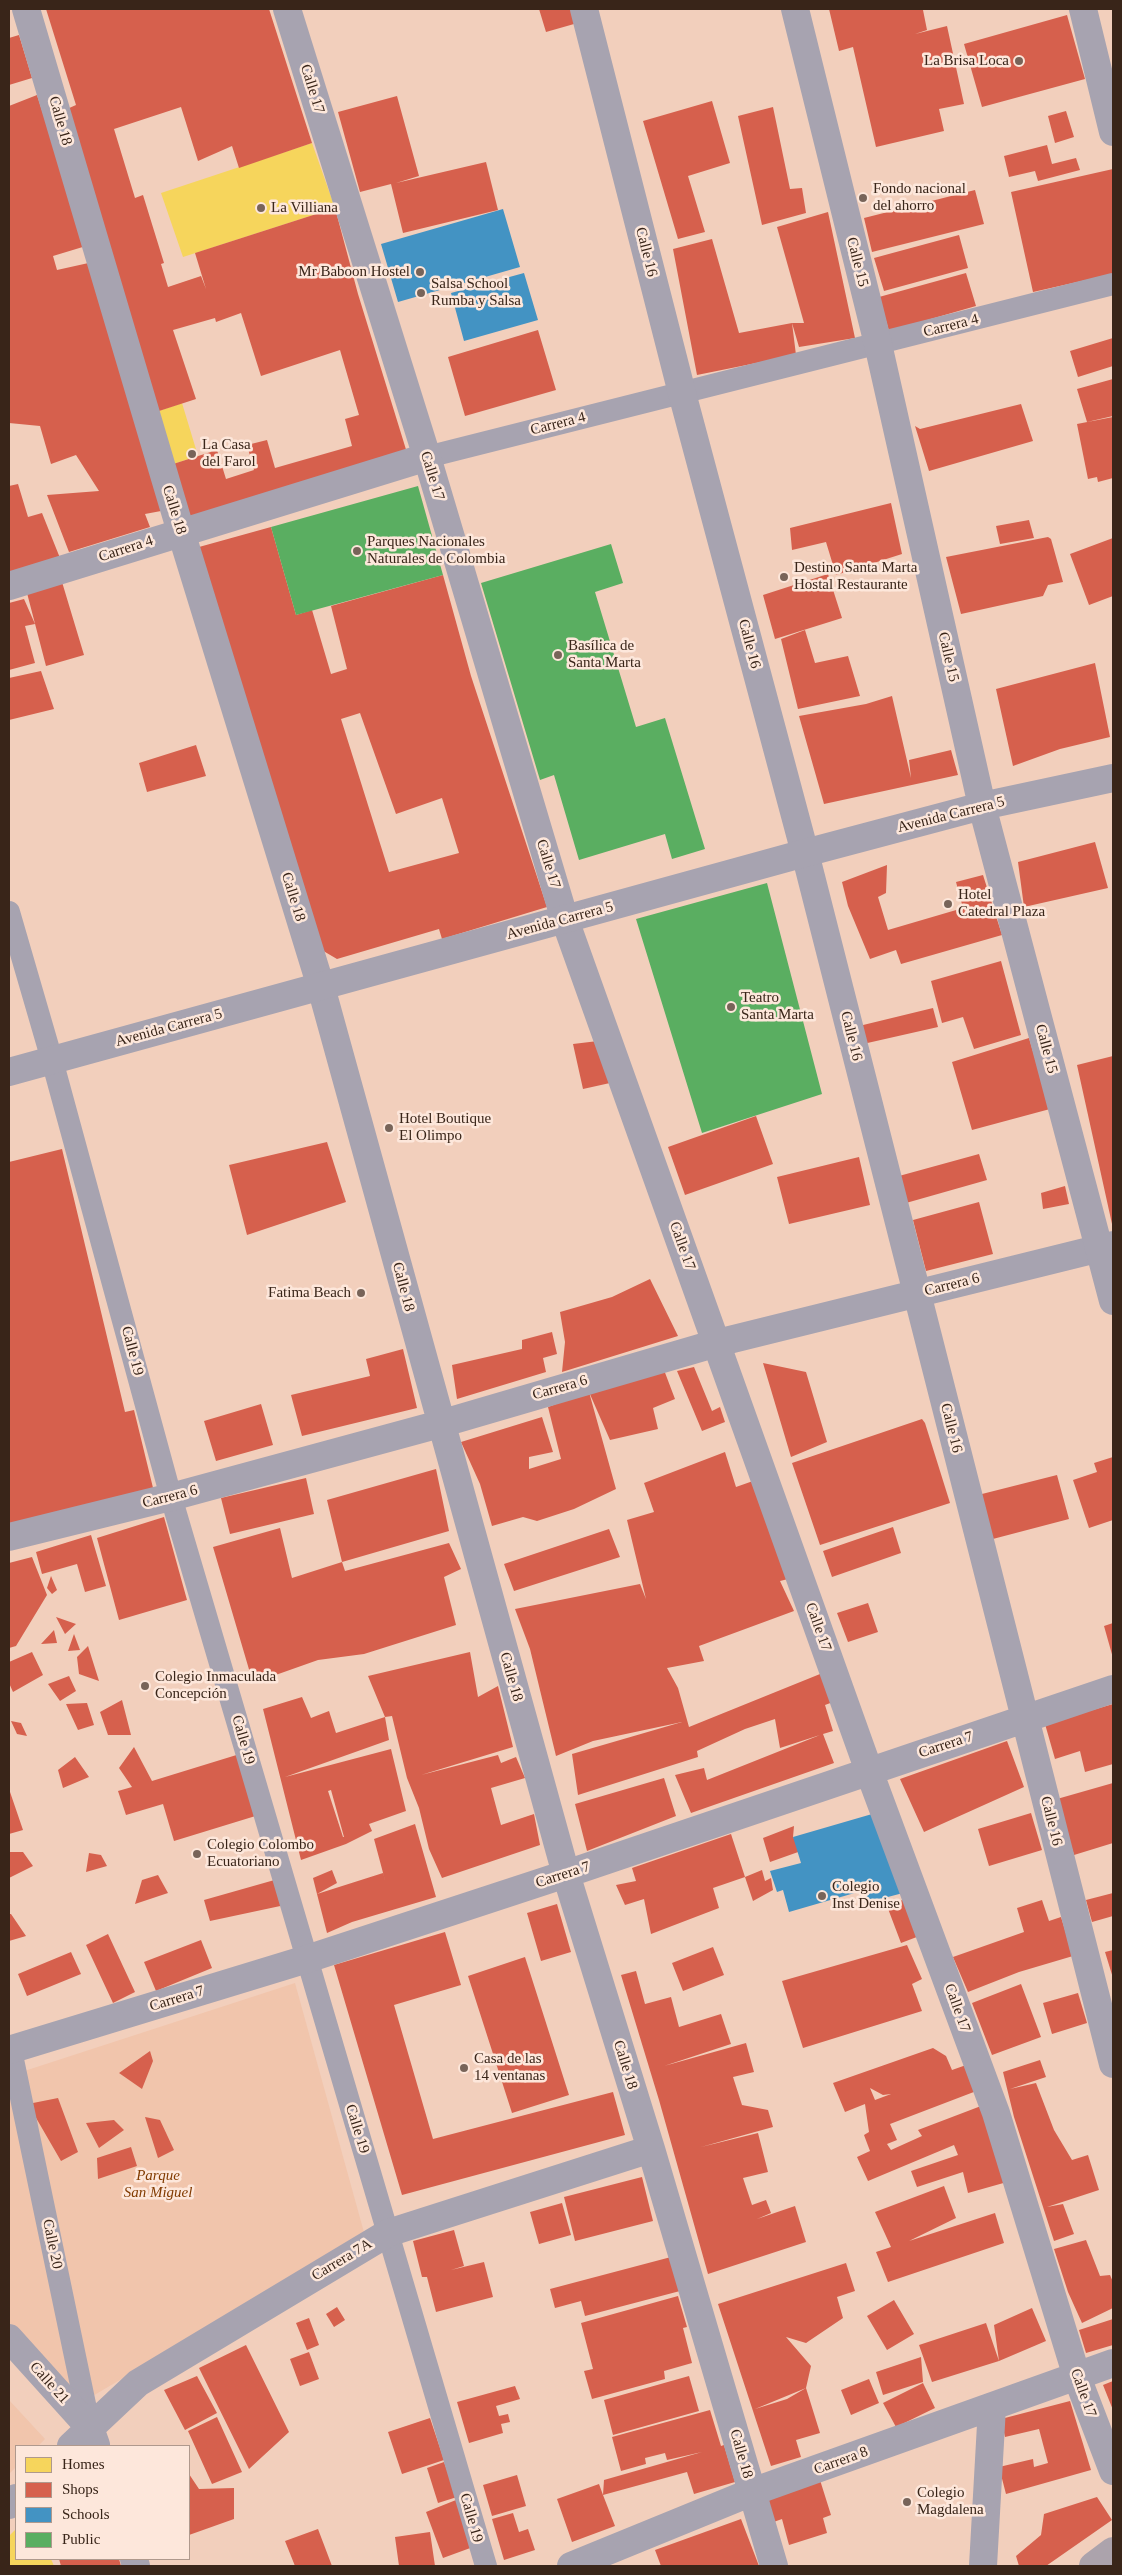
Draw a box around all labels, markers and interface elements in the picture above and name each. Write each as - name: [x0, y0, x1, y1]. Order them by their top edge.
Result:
- place label: La Brisa Loca: [924, 52, 1009, 70]
- marker: La Brisa Loca: [1013, 55, 1025, 67]
- street label: Calle 17: [296, 62, 328, 116]
- street label: Calle 18: [44, 94, 76, 148]
- place label: Fondo nacional del ahorro: [873, 180, 966, 215]
- marker: Fondo nacional del ahorro: [857, 192, 869, 204]
- place label: La Villiana: [271, 199, 338, 217]
- marker: La Villiana: [255, 202, 267, 214]
- street label: Calle 16: [631, 225, 661, 279]
- street label: Calle 15: [842, 235, 872, 289]
- place label: Mr Baboon Hostel: [298, 263, 410, 281]
- marker: Mr Baboon Hostel: [414, 266, 426, 278]
- place label: Salsa School Rumba y Salsa: [431, 275, 521, 310]
- marker: Salsa School Rumba y Salsa: [415, 287, 427, 299]
- street label: Carrera 4: [922, 310, 980, 342]
- street label: Carrera 4: [529, 408, 587, 440]
- place label: La Casa del Farol: [202, 436, 256, 471]
- marker: La Casa del Farol: [186, 448, 198, 460]
- street label: Calle 17: [416, 449, 448, 503]
- street label: Calle 18: [158, 483, 190, 537]
- street label: Carrera 4: [96, 532, 156, 566]
- place label: Parques Nacionales Naturales de Colombia: [367, 533, 505, 568]
- marker: Parques Nacionales Naturales de Colombia: [351, 545, 363, 557]
- place label: Destino Santa Marta Hostal Restaurante: [794, 559, 917, 594]
- marker: Destino Santa Marta Hostal Restaurante: [778, 571, 790, 583]
- street label: Calle 16: [734, 617, 764, 671]
- street label: Calle 15: [934, 630, 962, 684]
- place label: Basílica de Santa Marta: [568, 637, 641, 672]
- marker: Basílica de Santa Marta: [552, 649, 564, 661]
- street label: Avenida Carrera 5: [896, 793, 1006, 837]
- street label: Calle 17: [532, 837, 564, 891]
- street label: Calle 18: [277, 870, 309, 924]
- place label: Hotel Catedral Plaza: [958, 886, 1045, 921]
- street label: Avenida Carrera 5: [505, 898, 615, 944]
- marker: Hotel Catedral Plaza: [942, 898, 954, 910]
- place label: Teatro Santa Marta: [741, 989, 814, 1024]
- marker: Teatro Santa Marta: [725, 1001, 737, 1013]
- street label: Avenida Carrera 5: [114, 1005, 224, 1051]
- street label: Calle 16: [836, 1009, 866, 1063]
- street label: Calle 15: [1031, 1022, 1061, 1076]
- place label: Hotel Boutique El Olimpo: [399, 1110, 491, 1145]
- marker: Hotel Boutique El Olimpo: [383, 1122, 395, 1134]
- street label: Calle 17: [665, 1219, 699, 1273]
- street label: Calle 18: [388, 1260, 418, 1314]
- street label: Carrera 6: [923, 1269, 981, 1301]
- place label: Fatima Beach: [268, 1284, 351, 1302]
- marker: Fatima Beach: [355, 1287, 367, 1299]
- street label: Calle 19: [117, 1324, 147, 1378]
- street label: Carrera 6: [531, 1372, 589, 1404]
- street label: Calle 16: [936, 1401, 966, 1455]
- street label: Carrera 6: [141, 1481, 199, 1513]
- street label: Calle 17: [801, 1600, 835, 1654]
- street label: Calle 18: [495, 1650, 527, 1704]
- place label: Colegio Inmaculada Concepción: [155, 1668, 276, 1703]
- marker: Colegio Inmaculada Concepción: [139, 1680, 151, 1692]
- street label: Calle 19: [227, 1713, 259, 1767]
- street label: Carrera 7: [916, 1728, 976, 1762]
- street label: Calle 16: [1036, 1794, 1066, 1848]
- place label: Colegio Colombo Ecuatoriano: [207, 1836, 314, 1871]
- marker: Colegio Colombo Ecuatoriano: [191, 1848, 203, 1860]
- street label: Carrera 7: [533, 1858, 593, 1892]
- place label: Colegio Inst Denise: [832, 1878, 900, 1913]
- marker: Colegio Inst Denise: [816, 1890, 828, 1902]
- street label: Calle 17: [940, 1981, 974, 2035]
- street label: Carrera 7: [147, 1982, 207, 2016]
- street label: Calle 18: [609, 2038, 641, 2092]
- place label: Casa de las 14 ventanas: [474, 2050, 545, 2085]
- marker: Casa de las 14 ventanas: [458, 2062, 470, 2074]
- street label: Calle 19: [341, 2102, 373, 2156]
- park label: Parque San Miguel: [124, 2167, 192, 2202]
- street label: Calle 20: [38, 2217, 66, 2271]
- street label: Carrera 7A: [309, 2235, 375, 2285]
- street label: Calle 21: [25, 2358, 73, 2408]
- street label: Calle 17: [1066, 2366, 1100, 2420]
- street label: Calle 18: [725, 2427, 757, 2481]
- street label: Carrera 8: [812, 2443, 870, 2479]
- legend: [15, 2445, 190, 2560]
- text: Homes: [62, 2456, 105, 2472]
- text: Shops: [62, 2481, 99, 2497]
- place label: Colegio Magdalena: [917, 2484, 984, 2519]
- street label: Calle 19: [455, 2491, 487, 2545]
- marker: Colegio Magdalena: [901, 2496, 913, 2508]
- text: Schools: [62, 2506, 110, 2522]
- text: Public: [62, 2531, 100, 2547]

